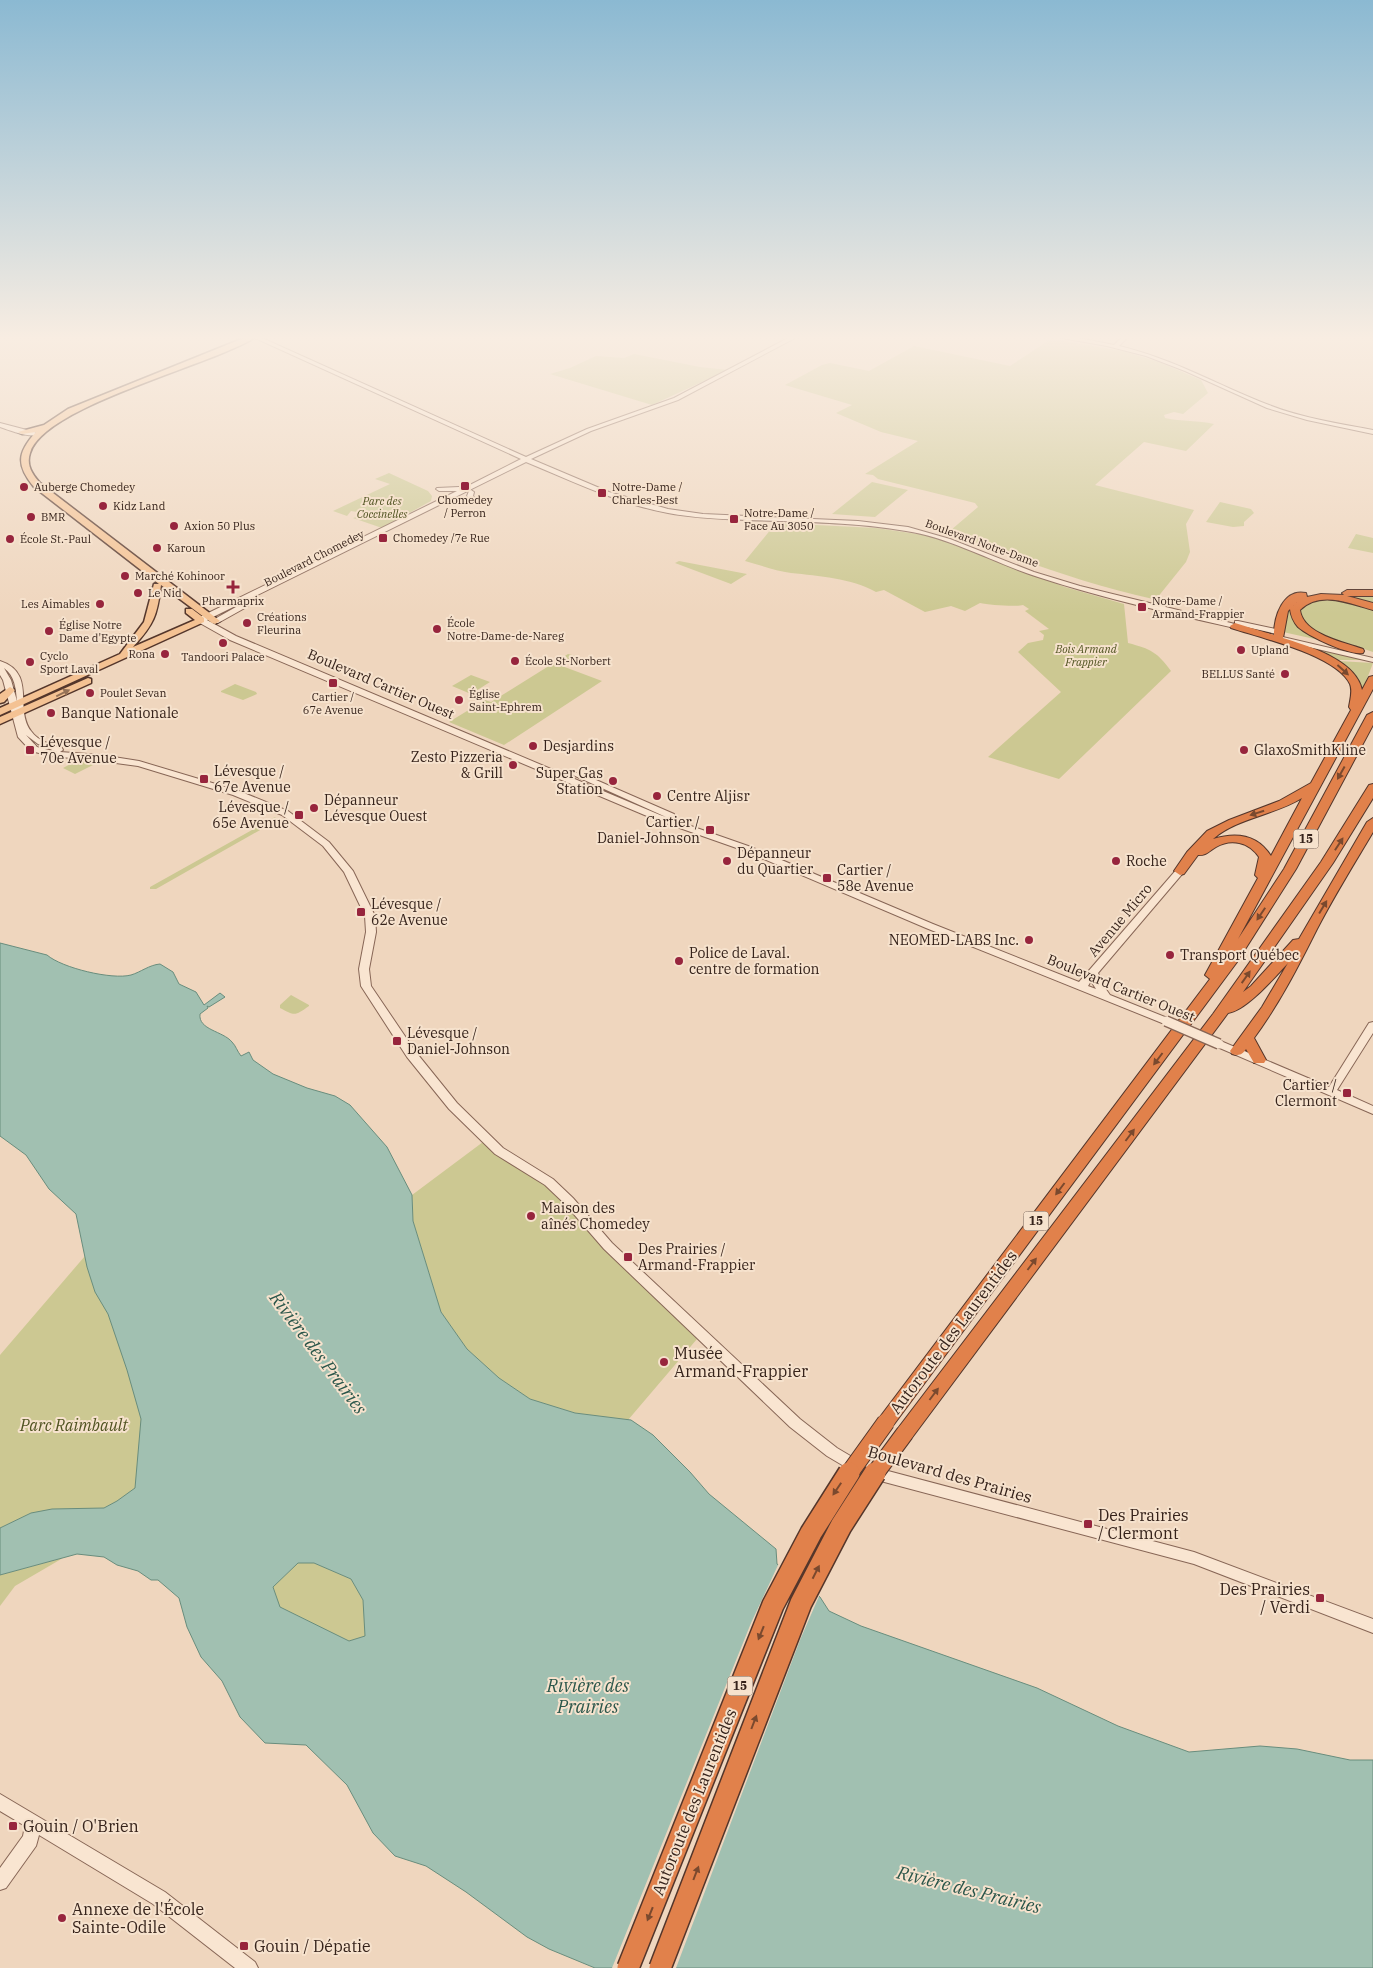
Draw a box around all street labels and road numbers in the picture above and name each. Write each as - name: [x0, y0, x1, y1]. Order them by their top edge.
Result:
- street label: Boulevard Notre-Dame: [924, 516, 1041, 570]
- street label: Boulevard Chomedey: [262, 527, 367, 589]
- street label: Boulevard Cartier Ouest: [305, 645, 457, 723]
- road number: 15: [1294, 830, 1318, 849]
- street label: Avenue Micro: [1084, 880, 1156, 960]
- street label: Boulevard Cartier Ouest: [1045, 950, 1198, 1026]
- road number: 15: [1024, 1212, 1048, 1230]
- street label: Autoroute des Laurentides: [885, 1246, 1021, 1418]
- street label: Boulevard des Prairies: [866, 1441, 1034, 1507]
- road number: 15: [728, 1676, 752, 1695]
- street label: Autoroute des Laurentides: [647, 1706, 741, 1898]

